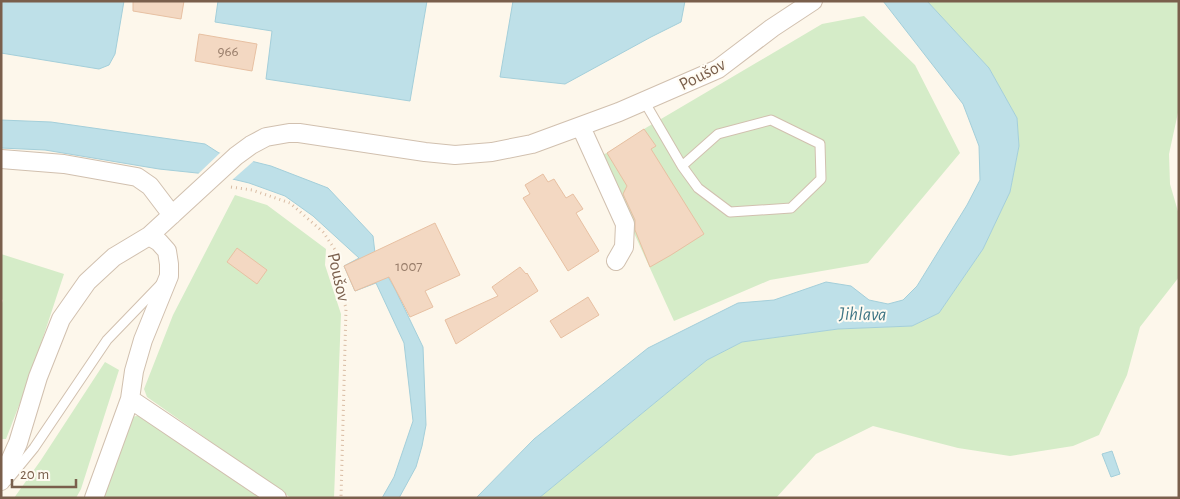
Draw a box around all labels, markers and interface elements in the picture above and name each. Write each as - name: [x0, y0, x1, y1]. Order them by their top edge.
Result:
- house number: 966: [217, 44, 239, 59]
- street label: Poušov: [676, 55, 729, 94]
- street label: Poušov: [324, 251, 352, 304]
- house number: 1007: [395, 259, 423, 274]
- water label: Jihlava: [838, 305, 887, 324]
- scale bar: [12, 456, 76, 488]
- text: 20 m: [20, 467, 49, 482]

